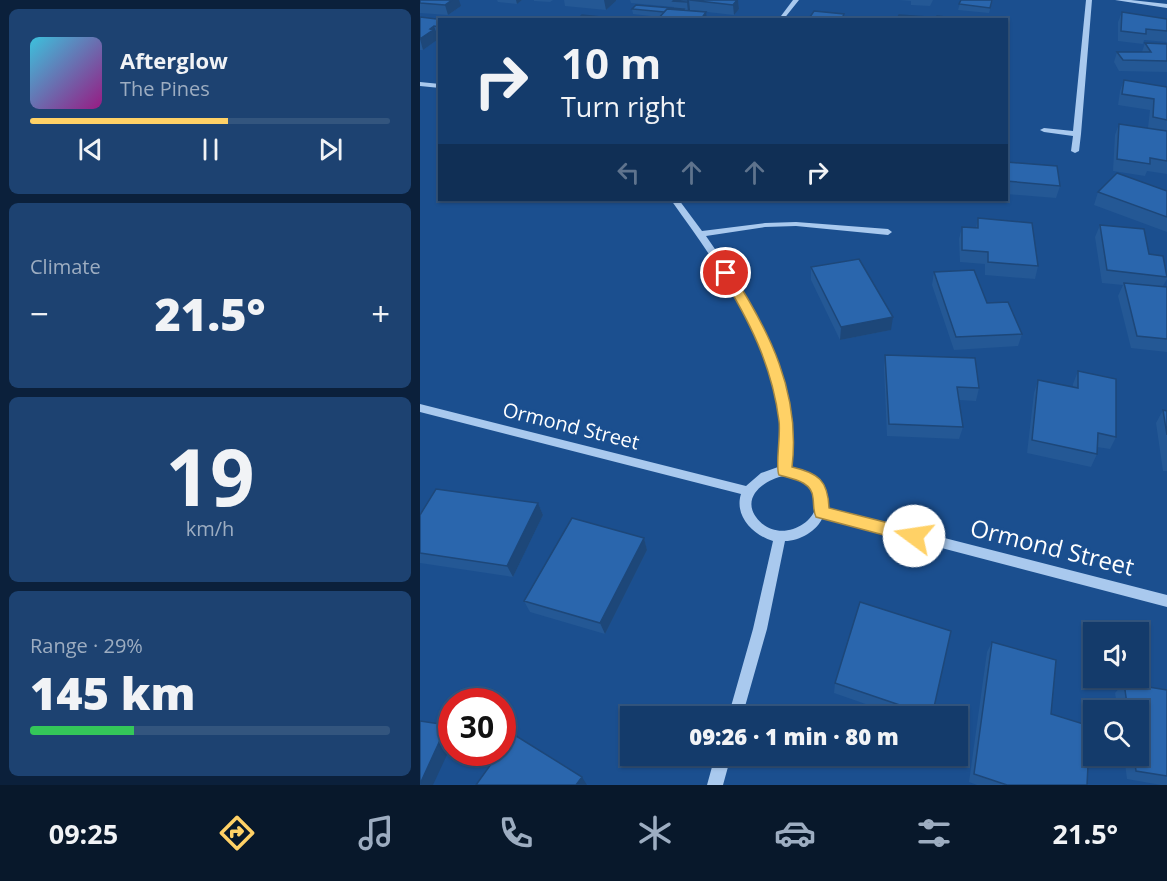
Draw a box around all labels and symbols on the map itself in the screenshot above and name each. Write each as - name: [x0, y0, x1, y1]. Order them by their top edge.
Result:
- pin: [700, 247, 751, 298]
- street label: Ormond Street: [500, 396, 642, 456]
- position arrow: [882, 504, 946, 568]
- street label: Ormond Street: [967, 510, 1138, 583]
- speed limit sign: 30: [438, 688, 516, 766]

